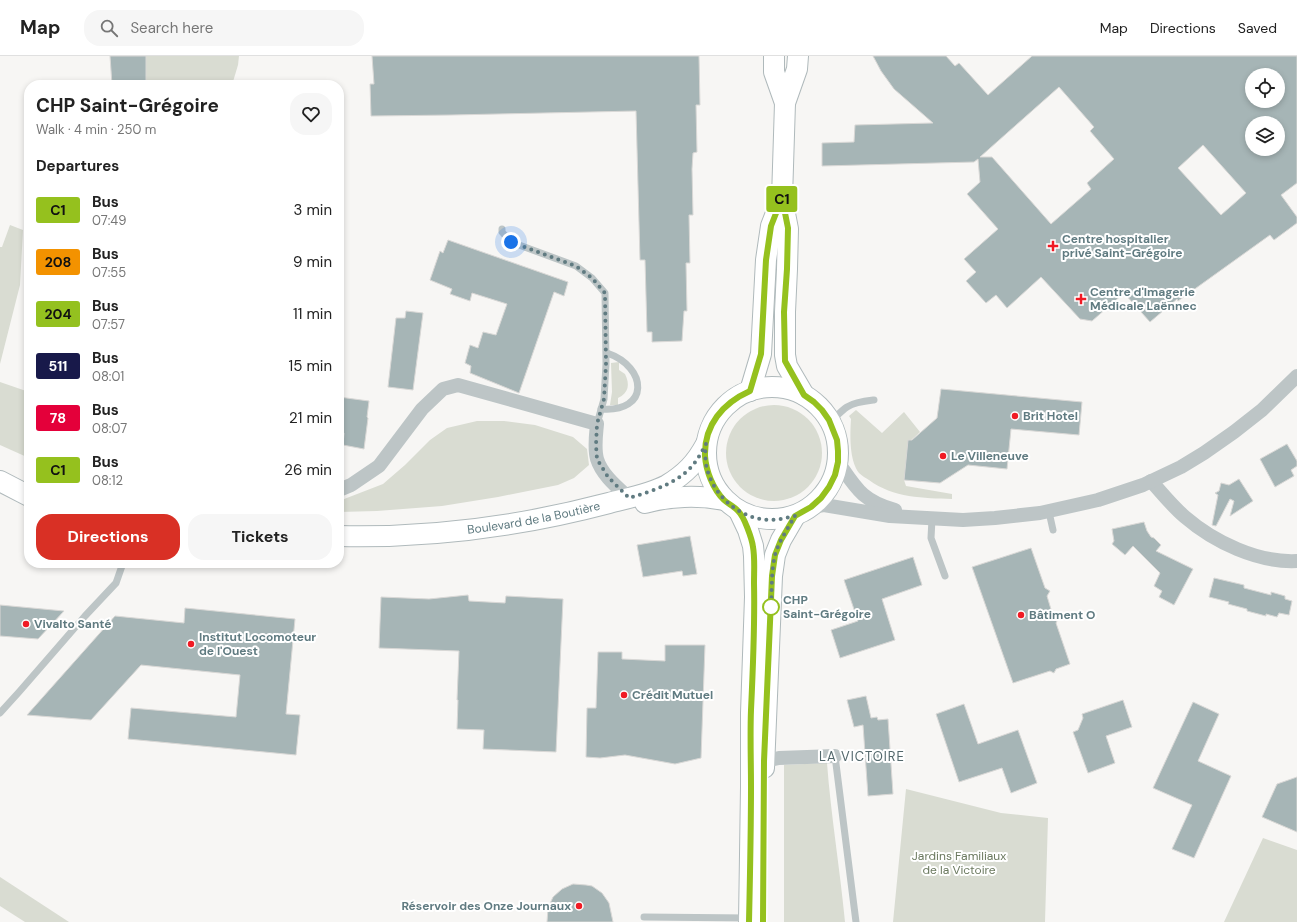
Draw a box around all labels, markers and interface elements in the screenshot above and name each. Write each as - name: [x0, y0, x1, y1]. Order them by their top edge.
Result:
- search box: [84, 10, 364, 46]
- text: Map: [20, 15, 60, 40]
- icon: search: [98, 17, 120, 39]
- text: Search here: [130, 18, 213, 38]
- text: Map: [1100, 19, 1128, 37]
- text: Directions: [1150, 19, 1216, 37]
- text: Saved: [1238, 19, 1277, 37]
- map controls: [1245, 68, 1285, 156]
- button: locate: [1245, 68, 1285, 108]
- text: CHP Saint-Grégoire: [36, 93, 219, 118]
- button: heart: [290, 93, 332, 135]
- button: layers: [1245, 116, 1285, 156]
- text: Walk · 4 min · 250 m: [36, 121, 156, 138]
- text: Departures: [36, 156, 119, 176]
- line badge: C1: [764, 186, 800, 212]
- text: C1: [774, 190, 790, 208]
- text: Bus: [92, 192, 119, 212]
- text: 3 min: [294, 200, 332, 220]
- text: C1: [50, 201, 66, 219]
- text: 07:49: [92, 212, 126, 229]
- place label: Centre hospitalier privé Saint-Grégoire: [1062, 231, 1182, 261]
- your location: [501, 232, 521, 252]
- marker: Centre hospitalier privé Saint-Grégoire: [1047, 240, 1059, 252]
- text: Bus: [92, 244, 119, 264]
- text: 9 min: [293, 252, 332, 272]
- text: 208: [45, 253, 71, 271]
- text: 07:55: [92, 264, 126, 281]
- place label: Centre d'Imagerie Médicale Laënnec: [1090, 284, 1197, 314]
- marker: Centre d'Imagerie Médicale Laënnec: [1075, 293, 1087, 305]
- text: Bus: [92, 296, 119, 316]
- text: 11 min: [293, 304, 332, 324]
- text: 204: [45, 305, 71, 323]
- text: 07:57: [92, 316, 125, 333]
- text: Bus: [92, 348, 119, 368]
- text: 15 min: [289, 356, 332, 376]
- text: 511: [49, 357, 67, 375]
- text: 08:01: [92, 368, 124, 385]
- text: Bus: [92, 400, 119, 420]
- text: 21 min: [289, 408, 332, 428]
- place label: Brit Hotel: [1023, 408, 1078, 424]
- text: 78: [50, 409, 66, 427]
- marker: Brit Hotel: [1010, 411, 1020, 421]
- text: 08:07: [92, 420, 127, 437]
- place label: Le Villeneuve: [951, 448, 1029, 464]
- marker: Le Villeneuve: [938, 451, 948, 461]
- text: Bus: [92, 452, 119, 472]
- text: 26 min: [284, 460, 332, 480]
- text: C1: [50, 461, 66, 479]
- text: 08:12: [92, 472, 123, 489]
- street label: Boulevard de la Boutière: [466, 498, 602, 538]
- button: Directions: [36, 514, 180, 560]
- button: Tickets: [188, 514, 332, 560]
- place label: CHP Saint-Grégoire: [783, 592, 871, 622]
- marker: CHP Saint-Grégoire: [762, 598, 780, 616]
- place label: Bâtiment O: [1029, 607, 1095, 623]
- marker: Bâtiment O: [1016, 610, 1026, 620]
- place label: Vivalto Santé: [34, 616, 112, 632]
- marker: Vivalto Santé: [21, 619, 31, 629]
- place label: Institut Locomoteur de l'Ouest: [199, 629, 316, 659]
- marker: Institut Locomoteur de l'Ouest: [186, 639, 196, 649]
- place label: Crédit Mutuel: [632, 687, 713, 703]
- marker: Crédit Mutuel: [619, 690, 629, 700]
- district label: LA VICTOIRE: [819, 748, 905, 765]
- park label: Jardins Familiaux de la Victoire: [912, 848, 1006, 878]
- place label: Réservoir des Onze Journaux: [401, 898, 571, 914]
- marker: Réservoir des Onze Journaux: [574, 901, 584, 911]

